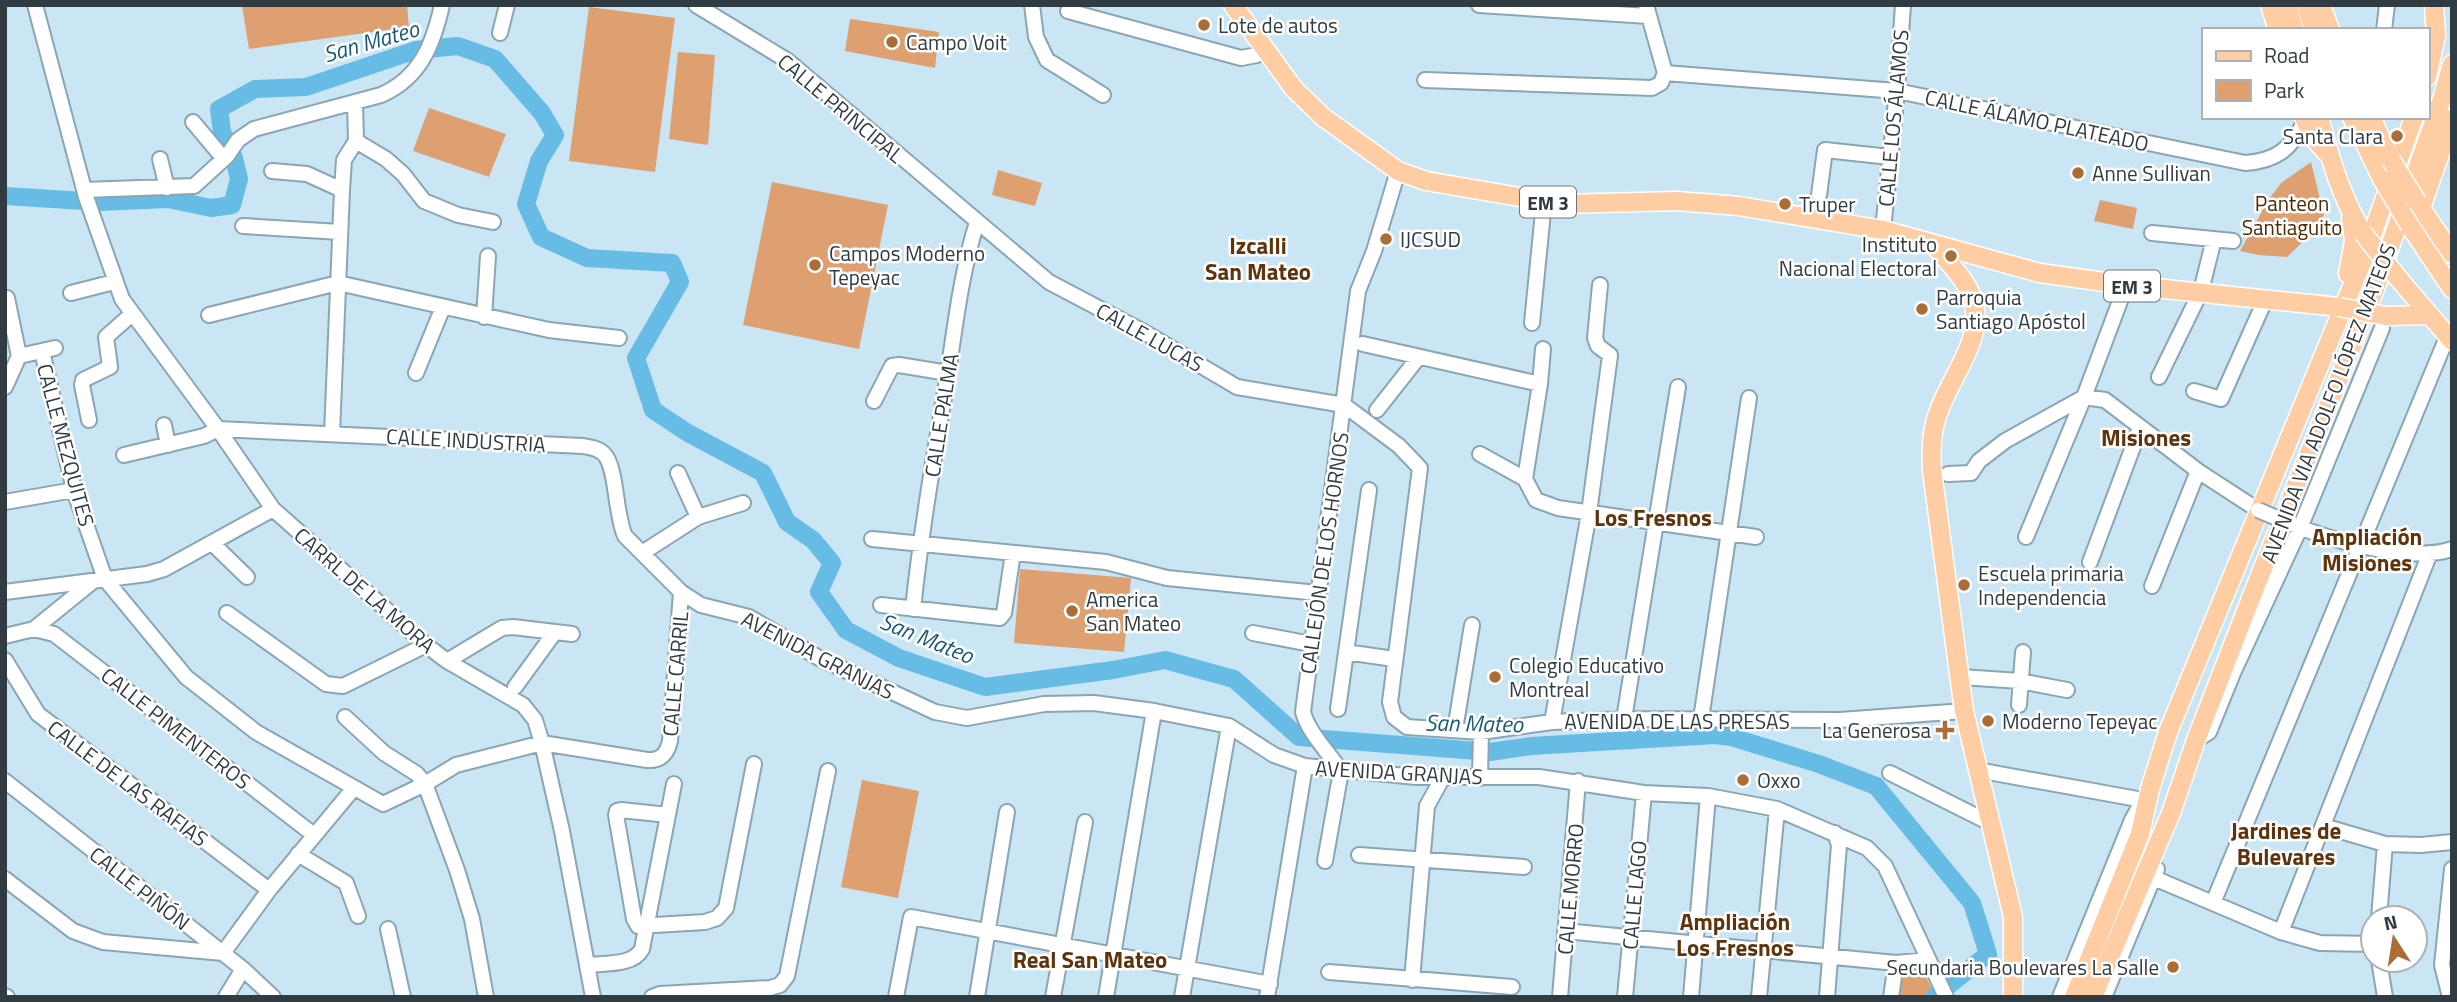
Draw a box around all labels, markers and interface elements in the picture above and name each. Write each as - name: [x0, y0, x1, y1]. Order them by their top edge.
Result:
- place label: Lote de autos: [1218, 9, 1338, 41]
- water label: San Mateo: [319, 10, 424, 71]
- marker: Lote de autos: [1196, 17, 1212, 33]
- place label: Campo Voit: [906, 26, 1008, 58]
- street label: CALLE LOS ÁLAMOS: [1869, 28, 1917, 208]
- legend: [2202, 28, 2429, 119]
- marker: Campo Voit: [884, 34, 900, 50]
- text: Road: [2264, 39, 2309, 71]
- street label: CALLE PRINCIPAL: [771, 46, 911, 170]
- text: Park: [2264, 74, 2304, 106]
- street label: CALLE ÁLAMO PLATEADO: [1922, 81, 2152, 159]
- place label: Santa Clara: [2283, 120, 2383, 152]
- marker: Santa Clara: [2389, 128, 2405, 144]
- place label: Anne Sullivan: [2092, 157, 2211, 189]
- marker: Anne Sullivan: [2070, 165, 2086, 181]
- road number: EM 3: [1520, 186, 1576, 218]
- park label: Panteon Santiaguito: [2242, 187, 2342, 243]
- place label: Truper: [1799, 188, 1856, 220]
- marker: Truper: [1777, 196, 1793, 212]
- place label: IJCSUD: [1400, 223, 1461, 255]
- district label: Izcalli San Mateo: [1205, 228, 1311, 289]
- place label: Instituto Nacional Electoral: [1779, 228, 1937, 284]
- marker: IJCSUD: [1378, 231, 1394, 247]
- place label: Campos Moderno Tepeyac: [829, 237, 985, 293]
- street label: AVENIDA VIA ADOLFO LÓPEZ MATEOS: [2252, 239, 2404, 567]
- marker: Instituto Nacional Electoral: [1943, 248, 1959, 264]
- marker: Campos Moderno Tepeyac: [807, 257, 823, 273]
- road number: EM 3: [2104, 270, 2160, 302]
- place label: Parroquia Santiago Apóstol: [1936, 281, 2086, 337]
- street label: CALLE LUCAS: [1090, 294, 1210, 380]
- marker: Parroquia Santiago Apóstol: [1914, 301, 1930, 317]
- street label: CALLE PALMA: [915, 350, 967, 479]
- street label: CALLE MEZQUITES: [29, 360, 103, 530]
- street label: CALLE INDUSTRIA: [385, 420, 547, 460]
- district label: Misiones: [2101, 420, 2191, 455]
- street label: CALLEJÓN DE LOS HORNOS: [1291, 430, 1357, 676]
- district label: Los Fresnos: [1594, 500, 1712, 535]
- street label: CARRL DE LA MORA: [287, 519, 443, 661]
- district label: Ampliación Misiones: [2312, 519, 2422, 580]
- place label: Escuela primaria Independencia: [1978, 557, 2124, 613]
- marker: Escuela primaria Independencia: [1956, 577, 1972, 593]
- place label: America San Mateo: [1086, 583, 1181, 639]
- street label: AVENIDA GRANJAS: [736, 603, 900, 707]
- water label: San Mateo: [875, 603, 980, 673]
- marker: America San Mateo: [1064, 603, 1080, 619]
- street label: CALLE CARRIL: [654, 610, 696, 738]
- place label: Colegio Educativo Montreal: [1509, 649, 1664, 705]
- street label: CALLE PIMENTEROS: [94, 659, 258, 797]
- marker: Colegio Educativo Montreal: [1487, 669, 1503, 685]
- water label: San Mateo: [1425, 705, 1524, 741]
- street label: AVENIDA DE LAS PRESAS: [1564, 705, 1790, 737]
- place label: Moderno Tepeyac: [2002, 705, 2157, 737]
- street label: CALLE DE LAS RAFIAS: [41, 712, 215, 854]
- marker: Moderno Tepeyac: [1980, 713, 1996, 729]
- place label: La Generosa: [1822, 714, 1931, 746]
- marker: La Generosa: [1937, 722, 1953, 738]
- street label: AVENIDA GRANJAS: [1314, 752, 1484, 792]
- place label: Oxxo: [1757, 764, 1801, 796]
- marker: Oxxo: [1735, 772, 1751, 788]
- district label: Jardines de Bulevares: [2231, 813, 2341, 874]
- street label: CALLE MORRO: [1548, 822, 1592, 956]
- street label: CALLE PIÑÓN: [83, 838, 197, 938]
- street label: CALLE LAGO: [1613, 839, 1655, 951]
- district label: Ampliación Los Fresnos: [1676, 904, 1794, 965]
- north arrow: [2359, 904, 2429, 974]
- text: N: [2381, 906, 2400, 937]
- district label: Real San Mateo: [1013, 942, 1167, 977]
- place label: Secundaria Boulevares La Salle: [1886, 951, 2159, 983]
- marker: Secundaria Boulevares La Salle: [2165, 959, 2181, 975]

